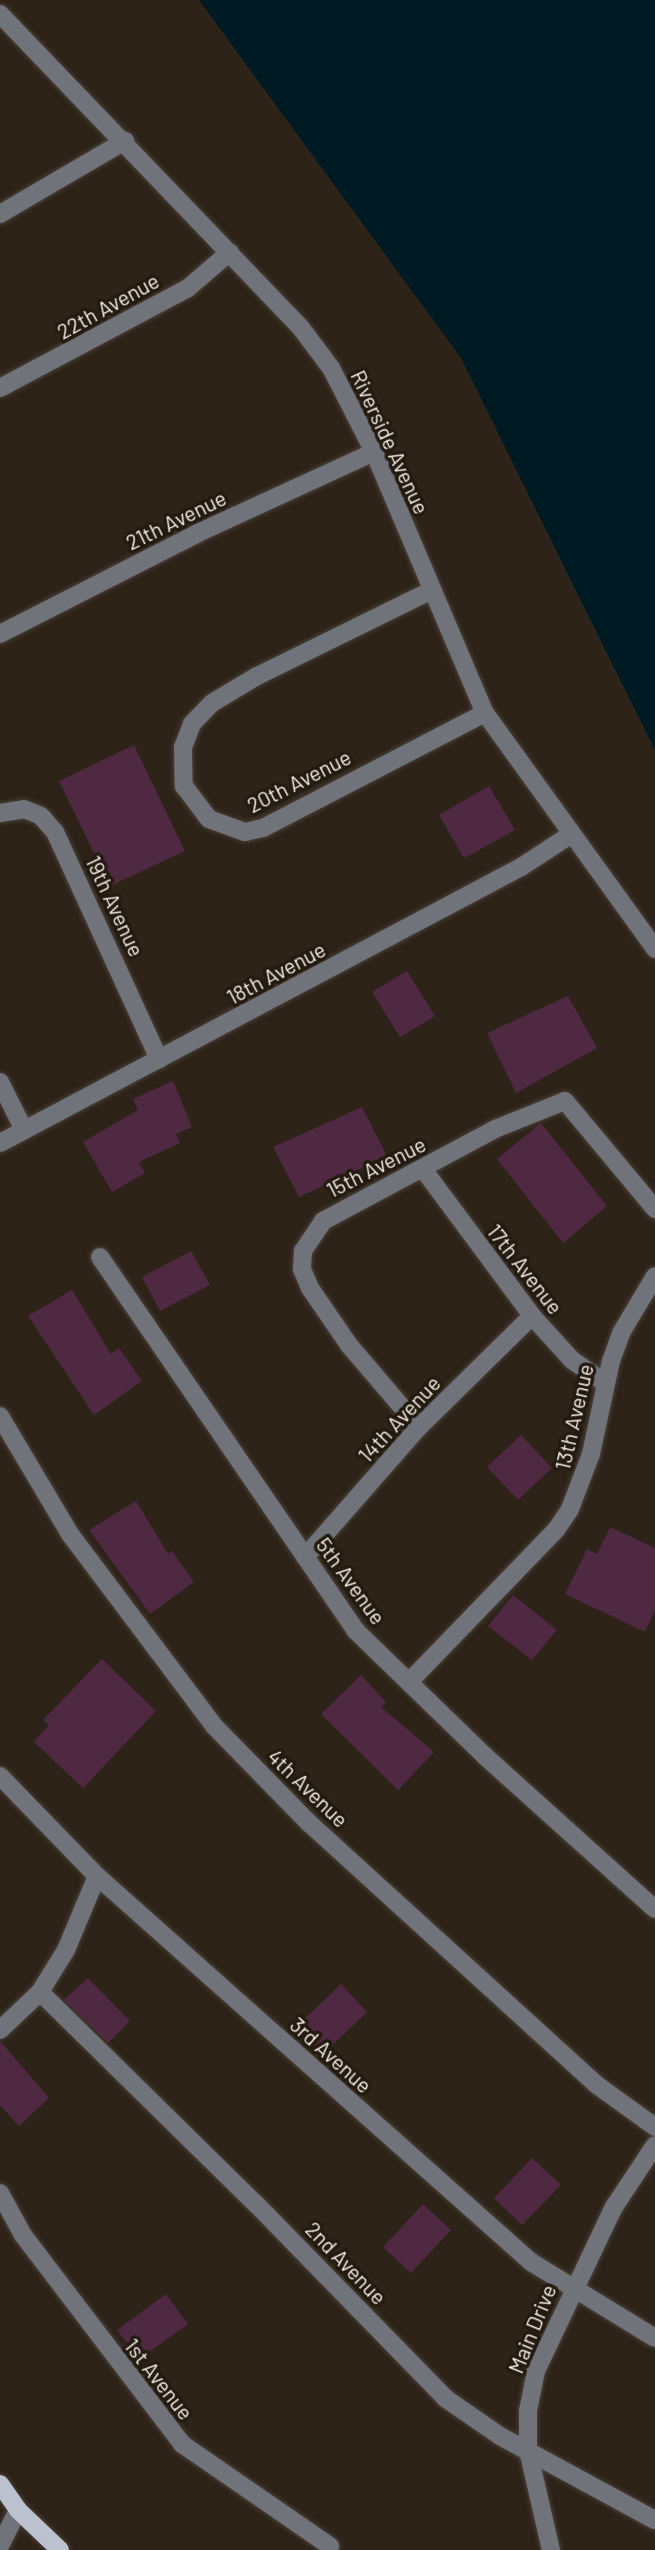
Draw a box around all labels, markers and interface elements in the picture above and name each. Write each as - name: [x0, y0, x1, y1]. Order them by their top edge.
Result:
- street label: 22th Avenue: [53, 268, 163, 344]
- street label: Riverside Avenue: [346, 366, 434, 518]
- street label: 21th Avenue: [122, 485, 230, 555]
- street label: 20th Avenue: [243, 744, 355, 818]
- street label: 19th Avenue: [81, 852, 149, 960]
- street label: 18th Avenue: [222, 936, 330, 1010]
- street label: 15th Avenue: [322, 1131, 430, 1203]
- street label: 17th Avenue: [482, 1219, 568, 1319]
- street label: 13th Avenue: [550, 1362, 598, 1472]
- street label: 14th Avenue: [353, 1371, 445, 1467]
- street label: 5th Avenue: [311, 1533, 391, 1629]
- street label: 4th Avenue: [263, 1744, 353, 1832]
- street label: 3rd Avenue: [285, 2012, 377, 2098]
- street label: 2nd Avenue: [301, 2217, 391, 2309]
- street label: Main Drive: [503, 2281, 561, 2377]
- street label: 1st Avenue: [120, 2333, 198, 2425]

